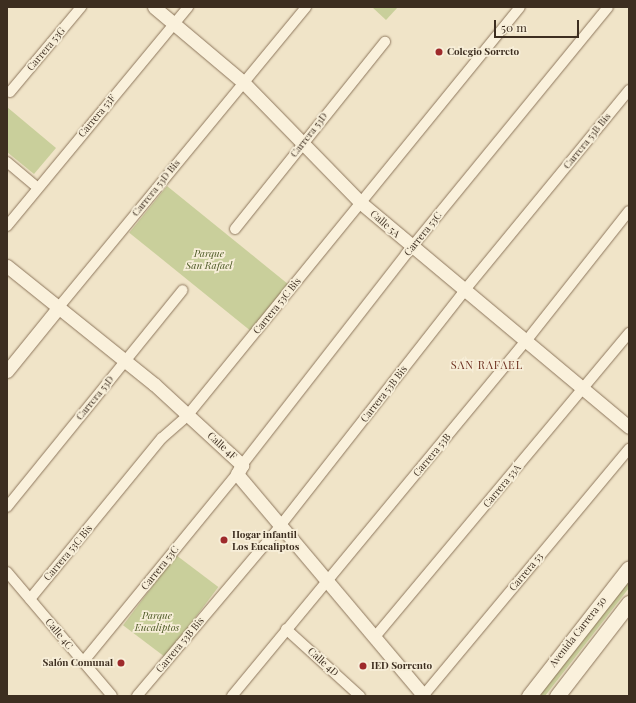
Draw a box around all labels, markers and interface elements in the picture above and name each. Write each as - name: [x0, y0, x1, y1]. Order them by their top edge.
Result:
- scale bar: [496, 12, 581, 38]
- text: 50 m: [501, 19, 527, 35]
- street label: Carrera 53G: [24, 25, 68, 73]
- place label: Colegio Sorreto: [447, 46, 519, 58]
- marker: Colegio Sorreto: [434, 47, 444, 57]
- street label: Carrera 53F: [76, 92, 118, 140]
- street label: Carrera 53D: [288, 110, 330, 160]
- street label: Carrera 53B Bis: [561, 111, 613, 171]
- street label: Carrera 53D Bis: [129, 157, 183, 219]
- street label: Calle 5A: [368, 208, 402, 240]
- street label: Carrera 53C: [402, 210, 444, 258]
- park label: Parque San Rafael: [186, 247, 232, 270]
- street label: Carrera 53C Bis: [251, 275, 303, 337]
- district label: SAN RAFAEL: [451, 358, 523, 372]
- street label: Carrera 53B Bis: [358, 363, 410, 425]
- street label: Carrera 53D: [74, 373, 116, 423]
- street label: Calle 4F: [205, 430, 239, 462]
- street label: Carrera 53B: [411, 431, 453, 479]
- street label: Carrera 53A: [481, 462, 523, 510]
- street label: Carrera 53C Bis: [41, 523, 95, 583]
- place label: Hogar infantil Los Eucaliptos: [232, 528, 299, 552]
- marker: Hogar infantil Los Eucaliptos: [219, 535, 229, 545]
- street label: Carrera 53C: [139, 544, 181, 592]
- street label: Carrera 53: [507, 550, 545, 594]
- street label: Avenida Carrera 50: [547, 594, 609, 670]
- park label: Parque Eucaliptos: [135, 609, 179, 632]
- street label: Carrera 53B Bis: [153, 615, 207, 675]
- street label: Calle 4C: [43, 616, 75, 652]
- street label: Calle 4D: [305, 645, 341, 679]
- place label: Salón Comunal: [43, 657, 113, 669]
- marker: Salón Comunal: [116, 658, 126, 668]
- place label: IED Sorrento: [371, 660, 432, 672]
- marker: IED Sorrento: [358, 661, 368, 671]

